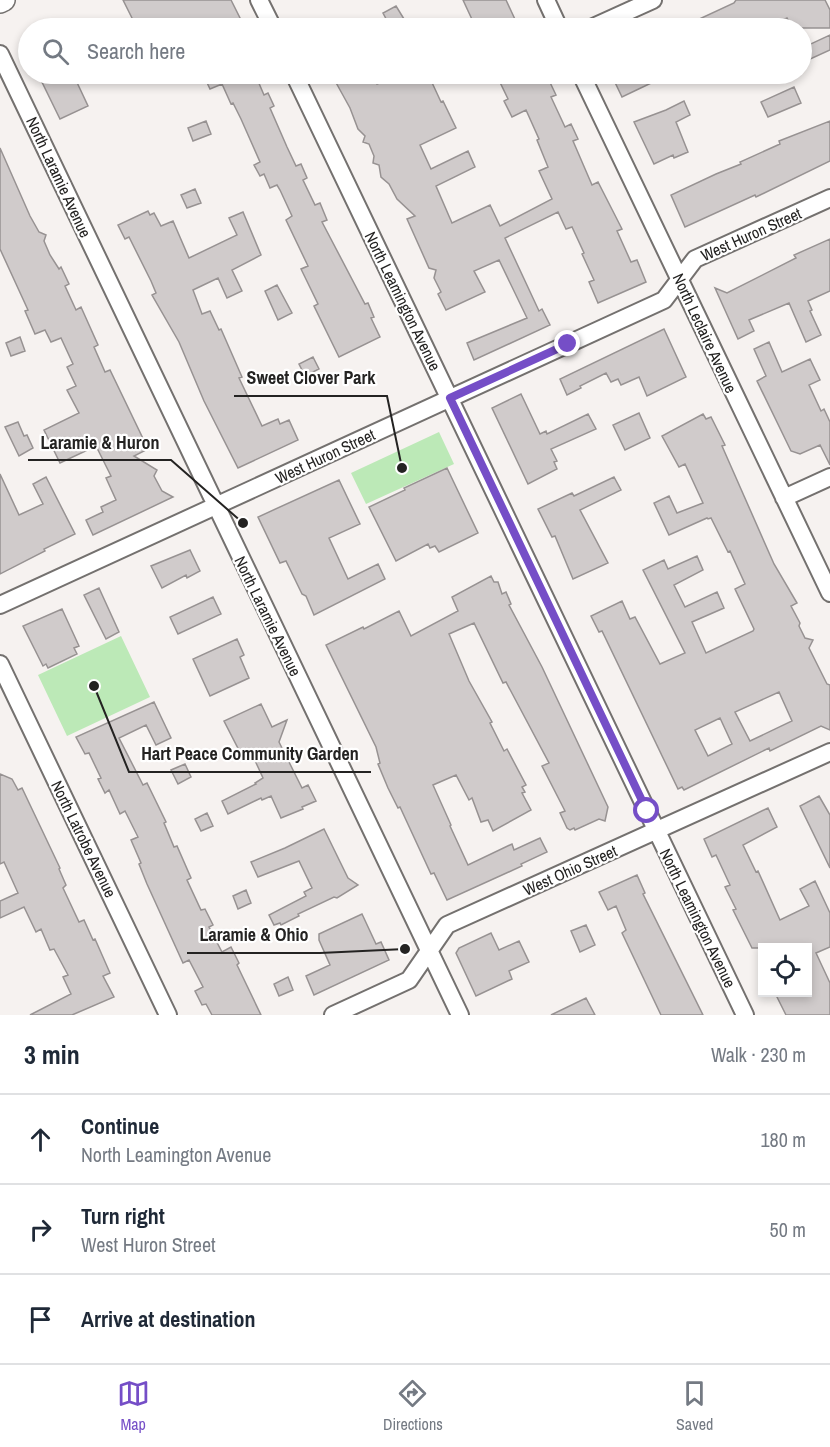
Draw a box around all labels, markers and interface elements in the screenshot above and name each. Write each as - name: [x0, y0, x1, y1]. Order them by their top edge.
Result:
- search box: [18, 18, 812, 84]
- icon: search: [39, 35, 72, 68]
- text: Search here: [87, 36, 185, 66]
- street label: North Laramie Avenue: [21, 113, 97, 241]
- street label: West Huron Street: [697, 202, 805, 266]
- street label: North Leamington Avenue: [360, 228, 446, 374]
- street label: North Leclaire Avenue: [668, 270, 742, 396]
- route end: [554, 330, 580, 356]
- callout: Sweet Clover Park: [234, 360, 387, 396]
- text: Sweet Clover Park: [247, 365, 376, 390]
- street label: West Huron Street: [272, 423, 379, 489]
- callout: Laramie & Huron: [28, 424, 171, 460]
- text: Laramie & Huron: [41, 430, 159, 455]
- street label: North Laramie Avenue: [229, 552, 307, 680]
- callout: Hart Peace Community Garden: [129, 736, 371, 772]
- text: Hart Peace Community Garden: [141, 741, 359, 766]
- street label: North Latrobe Avenue: [46, 777, 122, 901]
- route start: [633, 797, 659, 823]
- street label: West Ohio Street: [520, 839, 621, 900]
- street label: North Leamington Avenue: [655, 845, 741, 991]
- callout: Laramie & Ohio: [187, 917, 320, 953]
- text: Laramie & Ohio: [199, 922, 309, 947]
- map controls: [758, 943, 812, 997]
- button: locate: [758, 943, 812, 997]
- text: 3 min: [24, 1037, 80, 1072]
- text: Walk · 230 m: [711, 1041, 806, 1068]
- text: Continue: [81, 1111, 159, 1141]
- icon: ahead: [24, 1123, 57, 1156]
- text: 180 m: [760, 1126, 806, 1153]
- text: North Leamington Avenue: [81, 1141, 271, 1168]
- text: Turn right: [81, 1201, 165, 1231]
- icon: right: [24, 1213, 57, 1246]
- text: 50 m: [770, 1216, 806, 1243]
- text: West Huron Street: [81, 1231, 216, 1258]
- icon: arrive: [24, 1303, 57, 1336]
- text: Arrive at destination: [81, 1304, 255, 1334]
- tab: Map: [117, 1377, 150, 1435]
- tab: Directions: [383, 1377, 443, 1435]
- tab: Saved: [676, 1377, 713, 1435]

